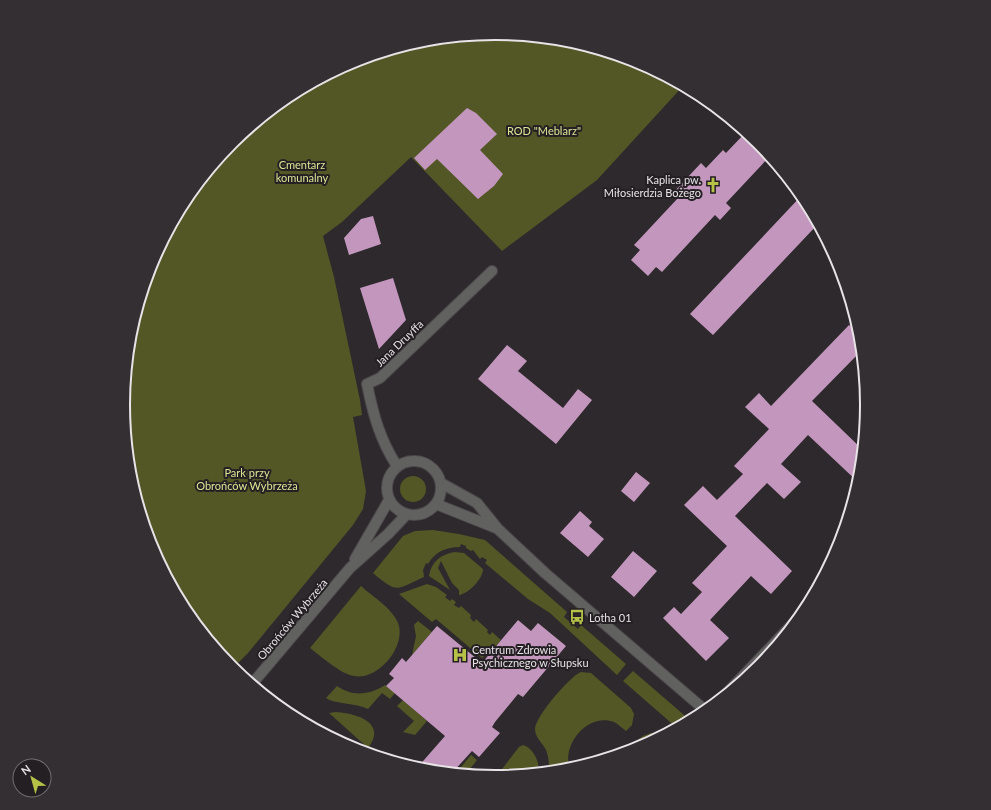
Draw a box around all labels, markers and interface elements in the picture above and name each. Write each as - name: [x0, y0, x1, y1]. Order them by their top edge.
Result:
- park label: ROD "Meblarz": [507, 124, 581, 137]
- park label: Cmentarz komunalny: [276, 158, 329, 184]
- place label: Kaplica pw. Miłosierdzia Bożego: [604, 173, 701, 199]
- church icon: Kaplica pw. Miłosierdzia Bożego: [704, 176, 722, 194]
- street label: Jana Druyffa: [372, 317, 426, 369]
- park label: Park przy Obrońców Wybrzeża: [196, 466, 298, 492]
- street label: Obrońców Wybrzeża: [254, 576, 330, 662]
- bus stop icon: Lotha 01: [568, 608, 586, 626]
- place label: Lotha 01: [589, 611, 632, 624]
- place label: Centrum Zdrowia Psychicznego w Słupsku: [472, 643, 589, 669]
- hospital icon: Centrum Zdrowia Psychicznego w Słupsku: [451, 646, 469, 664]
- north arrow: [12, 758, 52, 798]
- text: N: [18, 762, 33, 777]

